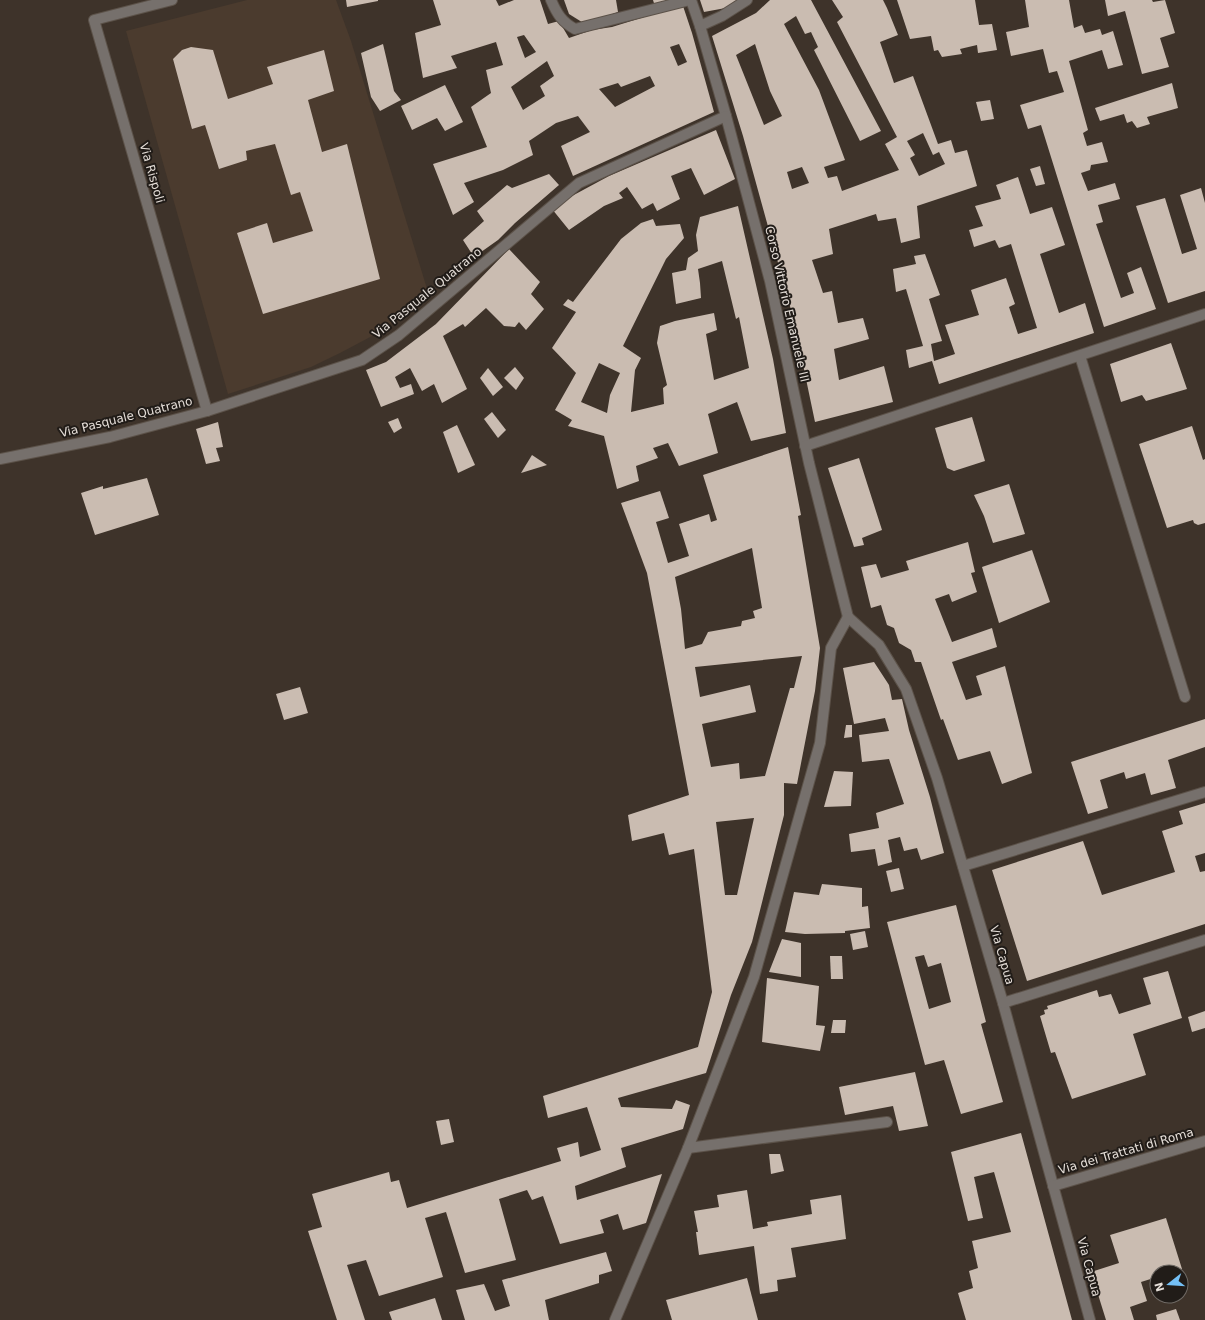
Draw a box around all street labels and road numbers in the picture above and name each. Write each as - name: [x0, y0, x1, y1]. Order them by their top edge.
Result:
- street label: Via Rispoli: [137, 141, 167, 205]
- street label: Corso Vittorio Emanuele III: [762, 225, 812, 383]
- street label: Via Pasquale Quatrano: [370, 245, 484, 341]
- street label: Via Pasquale Quatrano: [58, 394, 194, 440]
- street label: Via Capua: [987, 924, 1017, 986]
- street label: Via dei Trattati di Roma: [1057, 1125, 1195, 1177]
- street label: Via Capua: [1074, 1236, 1104, 1298]

